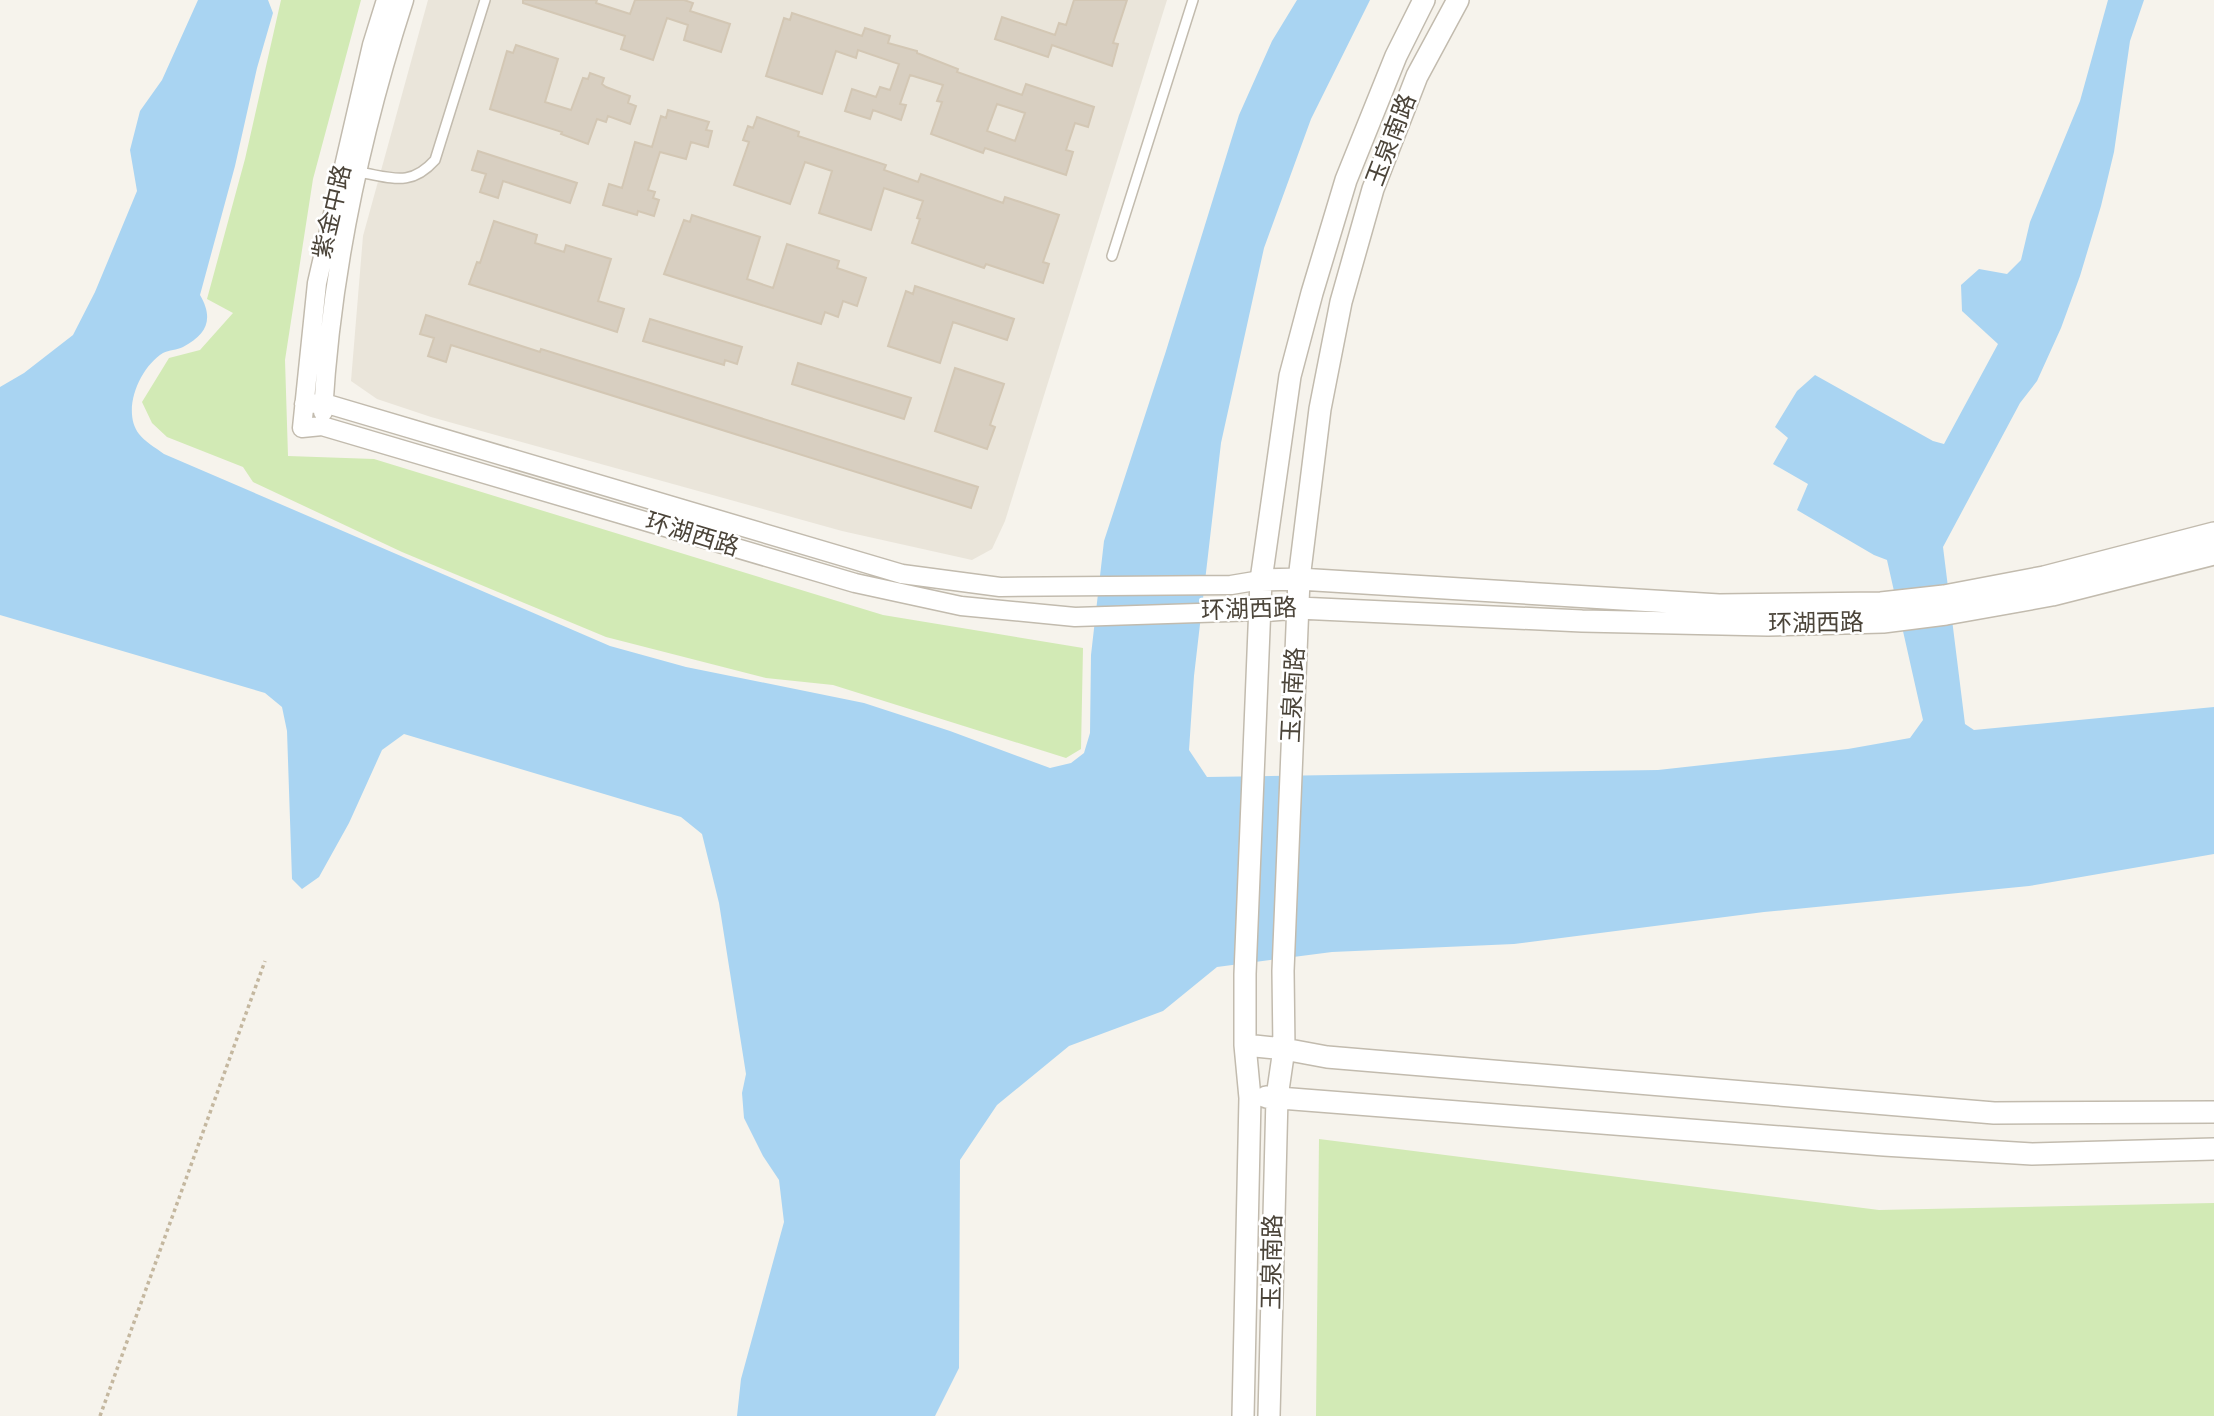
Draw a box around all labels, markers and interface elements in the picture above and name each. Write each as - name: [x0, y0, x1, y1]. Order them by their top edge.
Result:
- street label: 玉泉南路: [1362, 90, 1420, 189]
- street label: 紫金中路: [309, 162, 355, 261]
- street label: 环湖西路: [643, 508, 742, 561]
- street label: 环湖西路: [1201, 594, 1297, 624]
- street label: 环湖西路: [1768, 609, 1864, 637]
- street label: 玉泉南路: [1278, 646, 1308, 744]
- street label: 玉泉南路: [1258, 1214, 1286, 1310]

